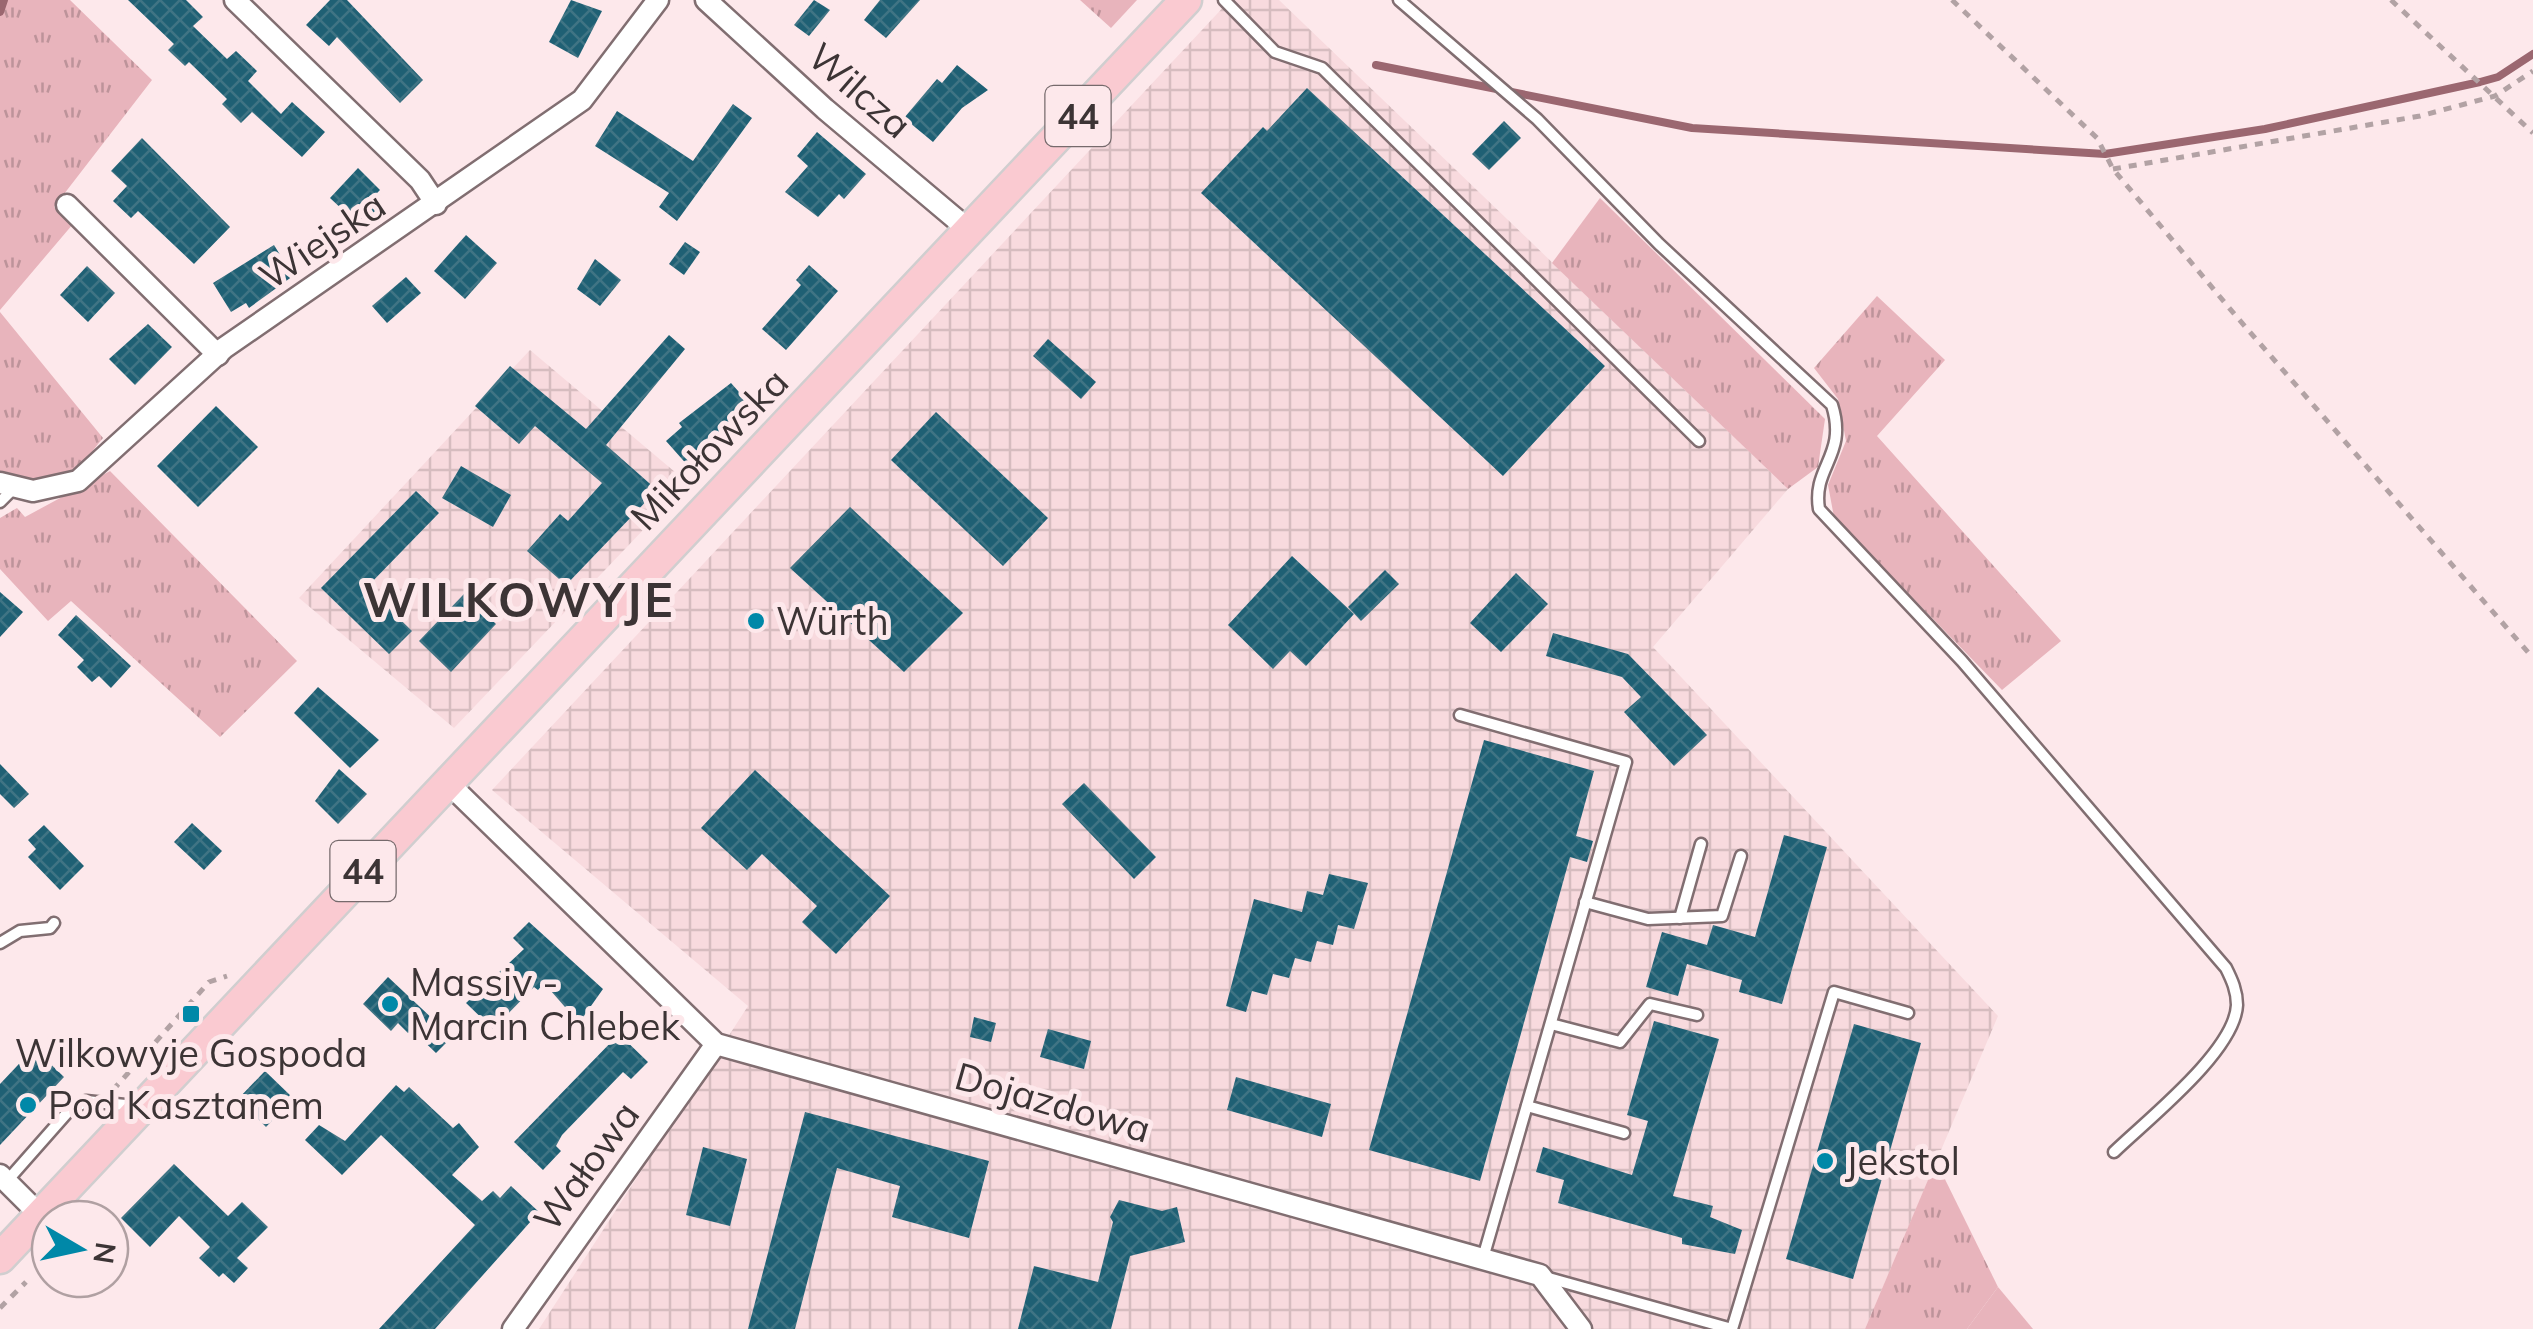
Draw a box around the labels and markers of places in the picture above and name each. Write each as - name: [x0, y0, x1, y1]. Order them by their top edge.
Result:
- place label: Würth: [776, 597, 889, 645]
- marker: Würth: [745, 610, 767, 632]
- place label: Massiv - Marcin Chlebek: [410, 958, 680, 1050]
- marker: Massiv - Marcin Chlebek: [379, 993, 401, 1015]
- marker: Wilkowyje Gospoda: [180, 1003, 202, 1025]
- place label: Wilkowyje Gospoda: [15, 1029, 367, 1077]
- place label: Pod Kasztanem: [48, 1081, 324, 1129]
- marker: Pod Kasztanem: [17, 1094, 39, 1116]
- place label: Jekstol: [1845, 1137, 1960, 1185]
- marker: Jekstol: [1814, 1150, 1836, 1172]

